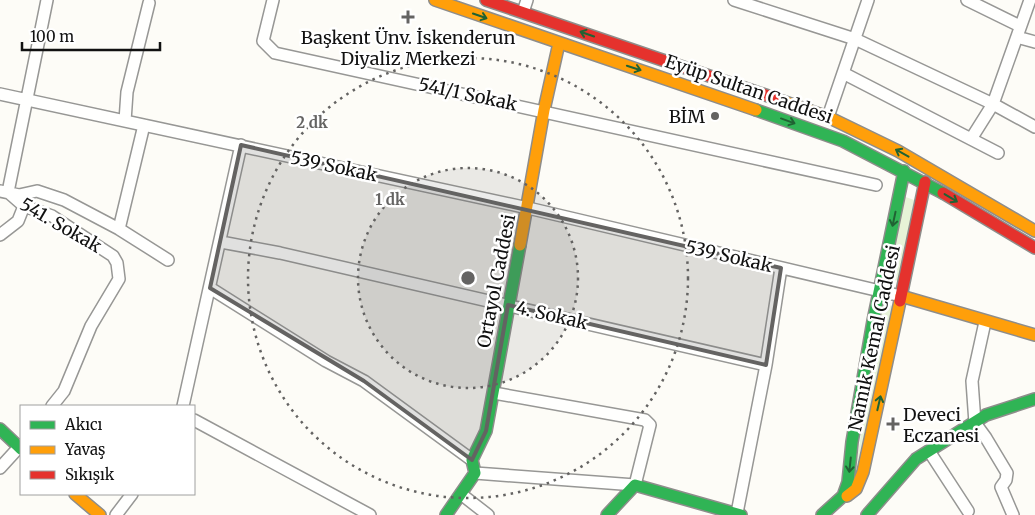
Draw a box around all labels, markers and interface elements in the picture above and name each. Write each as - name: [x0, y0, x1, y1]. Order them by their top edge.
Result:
- marker: Başkent Ünv. İskenderun Diyaliz Merkezi: [401, 10, 415, 24]
- one-way arrow: [472, 12, 488, 21]
- scale bar: [22, 20, 160, 52]
- place label: Başkent Ünv. İskenderun Diyaliz Merkezi: [301, 26, 515, 70]
- text: 100 m: [30, 27, 74, 46]
- one-way arrow: [579, 29, 595, 39]
- street label: Eyüp Sultan Caddesi: [662, 50, 836, 129]
- one-way arrow: [626, 64, 642, 73]
- street label: 541/1 Sokak: [417, 72, 520, 116]
- place label: BİM: [669, 105, 705, 128]
- marker: BİM: [709, 110, 721, 122]
- text: 2 dk: [296, 113, 328, 132]
- one-way arrow: [780, 117, 795, 126]
- street label: 539 Sokak: [288, 146, 380, 187]
- one-way arrow: [895, 148, 910, 158]
- text: 1 dk: [375, 190, 405, 209]
- street label: 541. Sokak: [16, 192, 106, 258]
- one-way arrow: [943, 193, 957, 203]
- one-way arrow: [888, 211, 898, 227]
- street label: Ortayol Caddesi: [472, 212, 520, 350]
- street label: 539 Sokak: [683, 235, 775, 277]
- street label: Namık Kemal Caddesi: [843, 243, 905, 433]
- centre of rings: [459, 269, 477, 287]
- street label: 4. Sokak: [514, 296, 591, 335]
- one-way arrow: [875, 395, 884, 411]
- place label: Deveci Eczanesi: [903, 403, 980, 447]
- legend: [20, 405, 195, 495]
- text: Akıcı: [64, 415, 103, 434]
- marker: Deveci Eczanesi: [887, 418, 899, 430]
- text: Yavaş: [64, 440, 105, 459]
- one-way arrow: [845, 457, 855, 473]
- text: Sıkışık: [65, 465, 115, 484]

